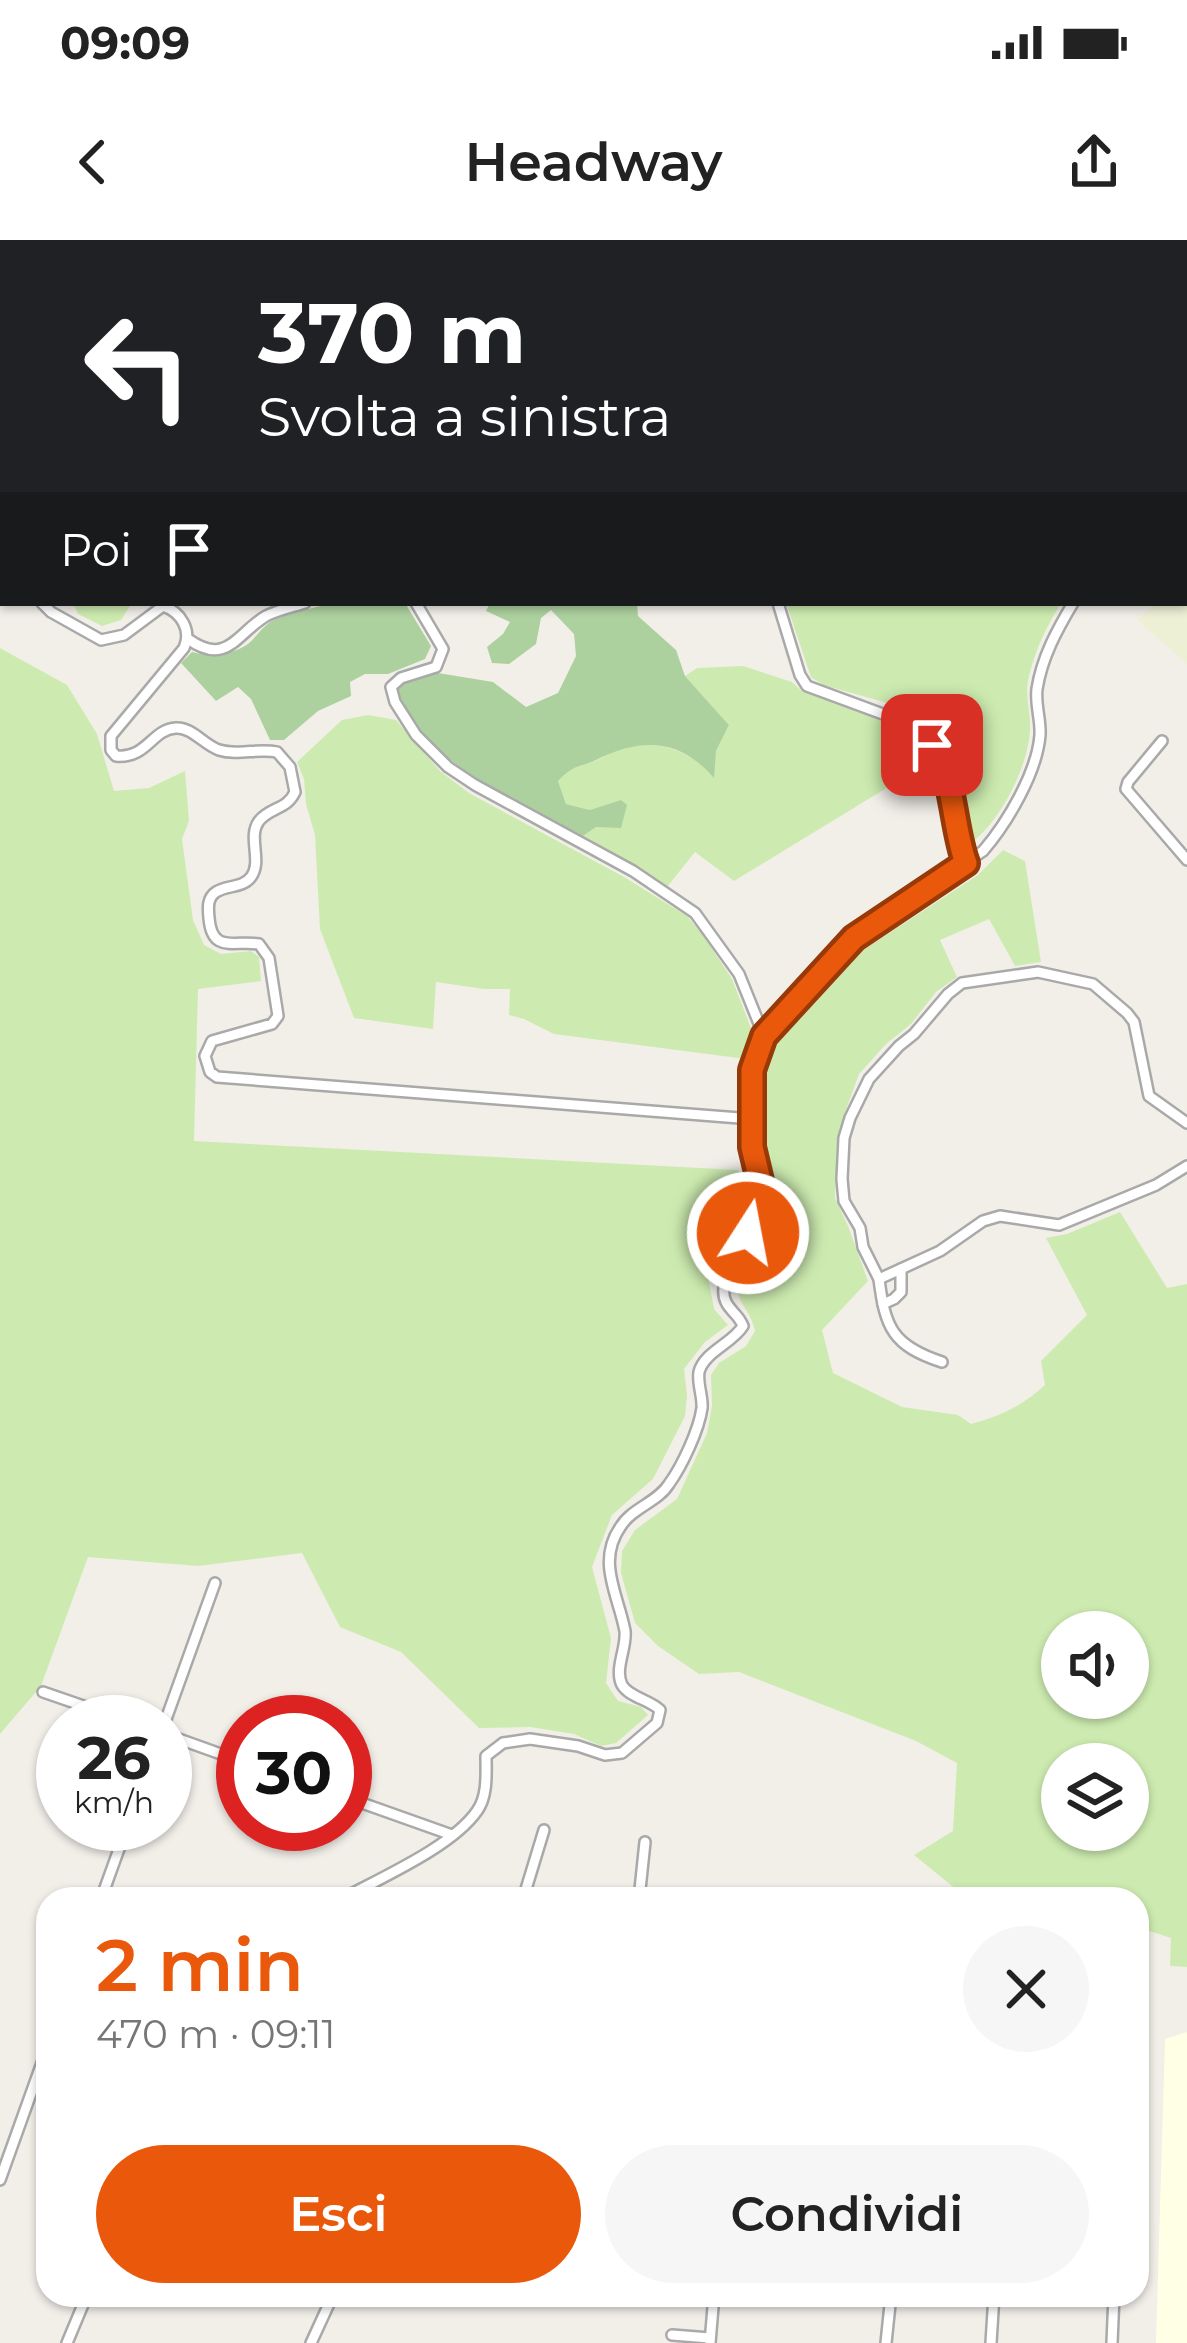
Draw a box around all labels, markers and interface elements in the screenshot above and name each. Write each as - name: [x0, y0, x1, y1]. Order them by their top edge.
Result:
- text: 09:09: [60, 15, 190, 70]
- icon: back: [60, 129, 126, 195]
- text: Headway: [464, 129, 723, 195]
- icon: share: [1061, 129, 1127, 195]
- text: 370 m: [258, 282, 526, 384]
- icon: left: [60, 288, 216, 444]
- text: Svolta a sinistra: [258, 384, 671, 450]
- icon: arrive: [156, 516, 222, 582]
- text: Poi: [60, 522, 132, 577]
- pin: [881, 694, 983, 796]
- icon: arrive: [899, 712, 965, 778]
- position arrow: [685, 1170, 811, 1296]
- map controls: [1041, 1611, 1149, 1851]
- button: sound: [1041, 1611, 1149, 1719]
- speed limit sign: 30: [216, 1695, 372, 1851]
- text: 26: [77, 1721, 151, 1794]
- button: layers: [1041, 1743, 1149, 1851]
- text: km/h: [74, 1784, 154, 1821]
- text: 2 min: [96, 1921, 304, 2009]
- button: close: [963, 1926, 1089, 2052]
- text: 470 m · 09:11: [96, 2010, 336, 2058]
- button: Esci: [96, 2145, 581, 2283]
- button: Condividi: [605, 2145, 1089, 2283]

